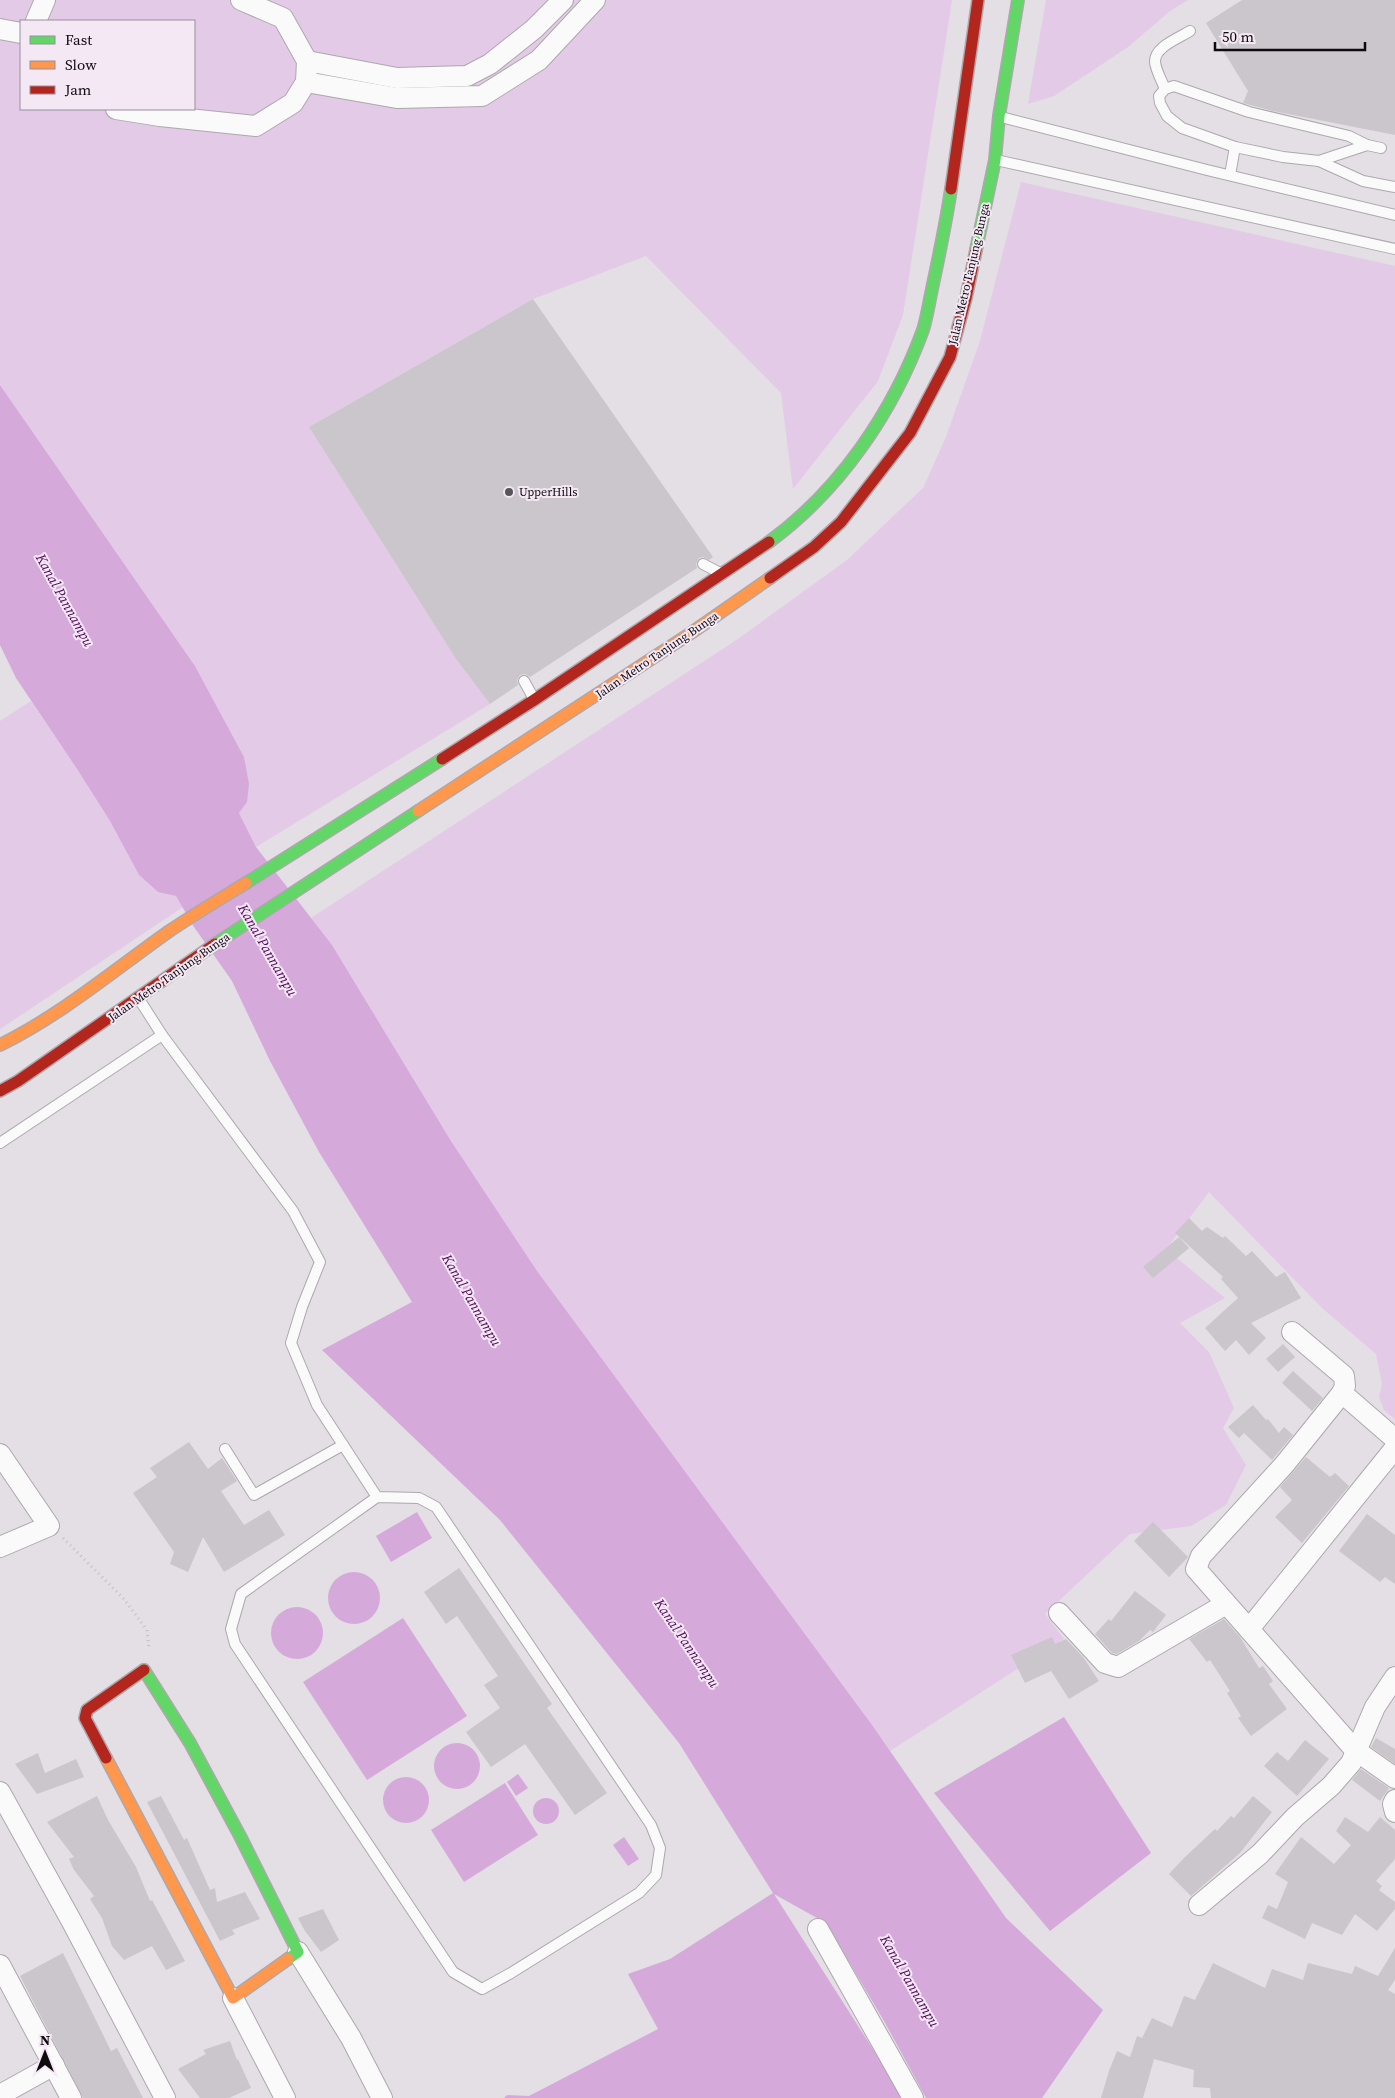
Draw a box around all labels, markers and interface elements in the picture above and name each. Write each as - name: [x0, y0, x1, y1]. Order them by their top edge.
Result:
- legend: [20, 20, 195, 110]
- scale bar: [1215, 20, 1365, 52]
- text: 50 m: [1222, 26, 1254, 47]
- text: Fast: [65, 29, 92, 50]
- text: Slow: [65, 54, 97, 75]
- text: Jam: [64, 79, 92, 100]
- street label: Jalan Metro Tanjung Bunga: [945, 201, 993, 347]
- place label: UpperHills: [519, 484, 577, 500]
- marker: UpperHills: [503, 486, 515, 498]
- water label: Kanal Pannampu: [31, 549, 99, 650]
- street label: Jalan Metro Tanjung Bunga: [592, 607, 722, 703]
- water label: Kanal Pannampu: [233, 899, 303, 1000]
- street label: Jalan Metro Tanjung Bunga: [104, 928, 234, 1026]
- water label: Kanal Pannampu: [437, 1249, 507, 1350]
- water label: Kanal Pannampu: [649, 1594, 724, 1691]
- water label: Kanal Pannampu: [875, 1930, 945, 2031]
- north arrow: [20, 2028, 70, 2078]
- text: N: [40, 2030, 50, 2050]

